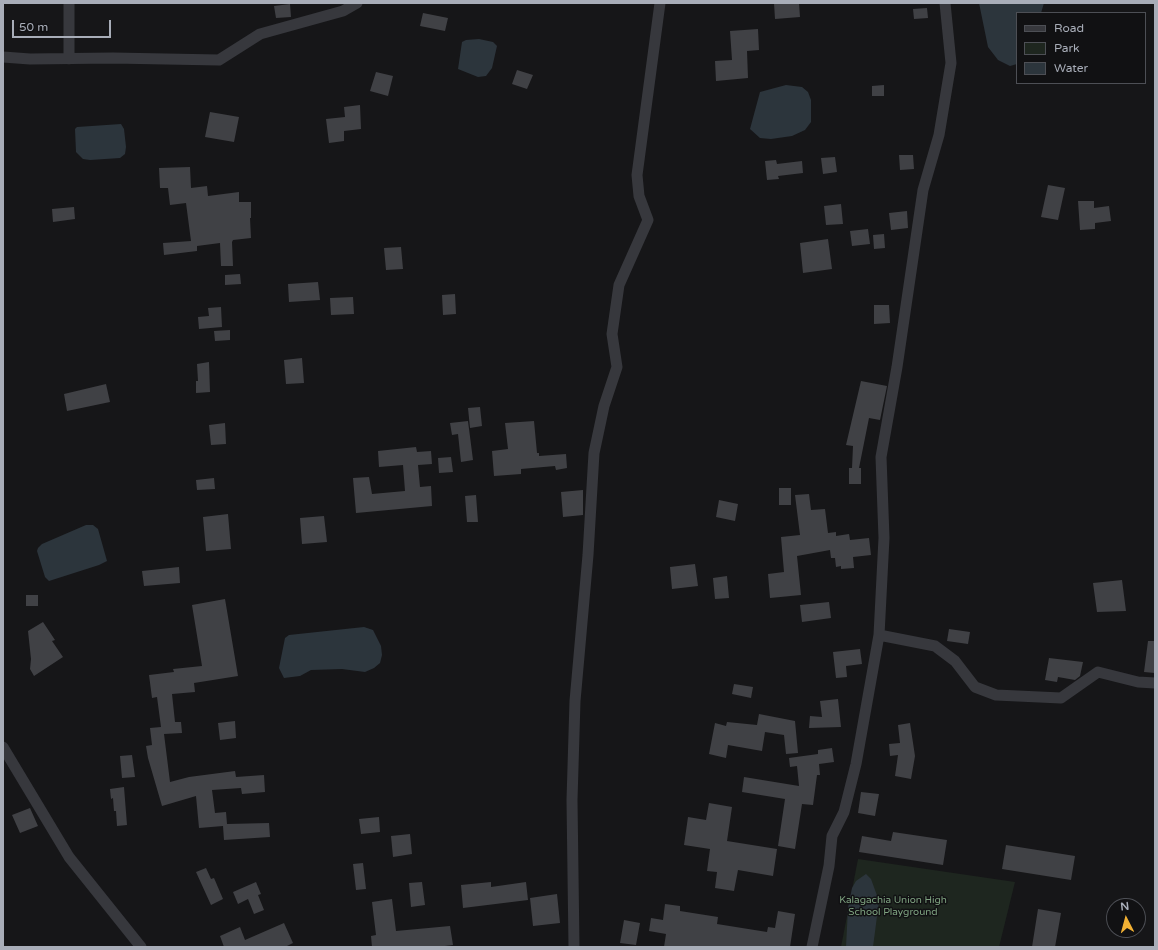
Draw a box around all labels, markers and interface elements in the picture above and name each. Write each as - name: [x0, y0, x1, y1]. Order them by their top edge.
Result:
- scale bar: [14, 12, 113, 38]
- legend: [1016, 12, 1146, 84]
- text: 50 m: [19, 20, 48, 34]
- text: Road: [1054, 21, 1084, 35]
- text: Park: [1054, 41, 1080, 55]
- text: Water: [1054, 61, 1088, 75]
- park label: Kalagachia Union High School Playground: [839, 894, 947, 918]
- north arrow: [1106, 898, 1146, 938]
- text: N: [1120, 900, 1130, 913]

